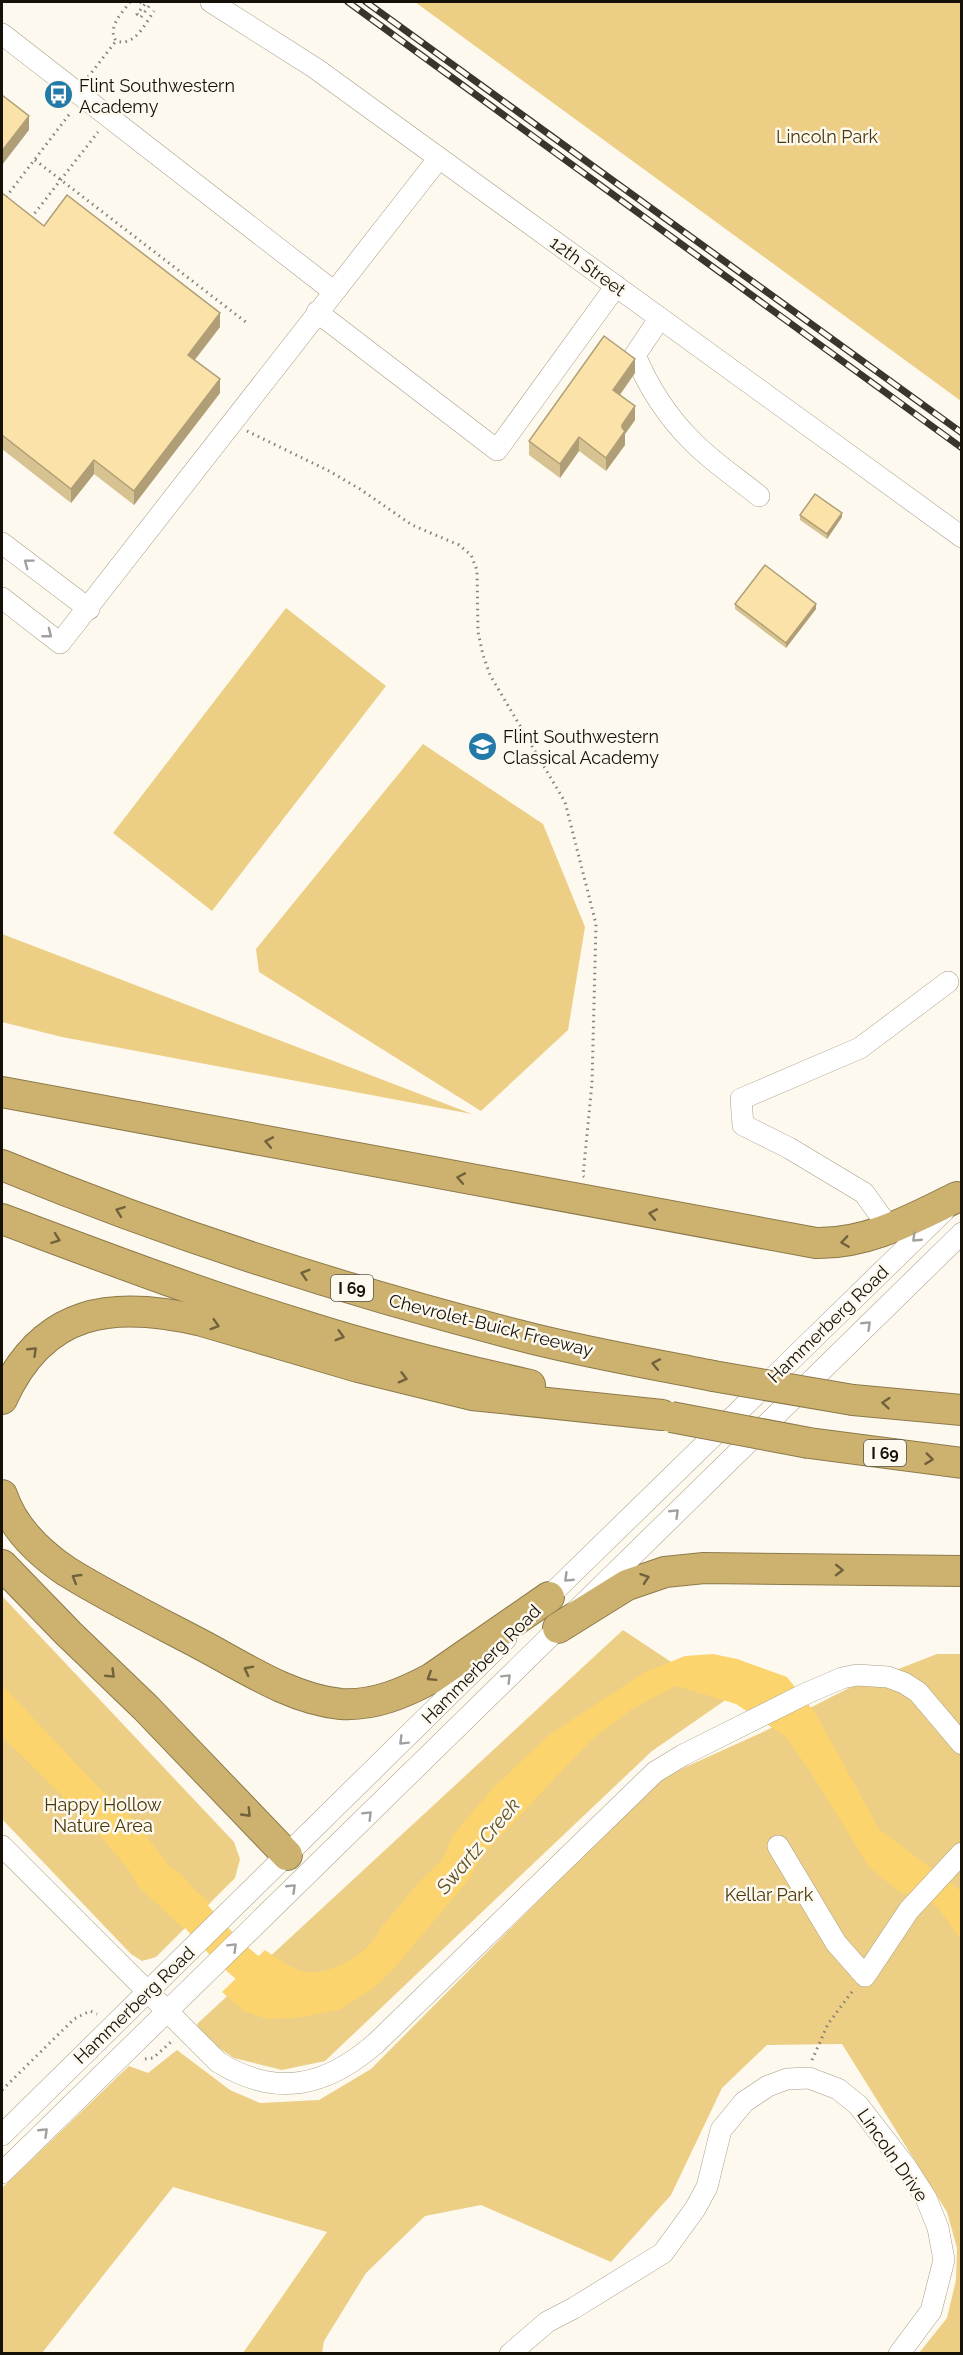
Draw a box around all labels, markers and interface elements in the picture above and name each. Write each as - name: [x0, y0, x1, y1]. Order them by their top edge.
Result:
- place label: Flint Southwestern Academy: [79, 75, 235, 117]
- bus stop icon: Flint Southwestern Academy: [42, 79, 74, 111]
- park label: Lincoln Park: [776, 126, 879, 147]
- street label: 12th Street: [546, 232, 630, 300]
- one-way arrow: [24, 560, 35, 571]
- one-way arrow: [41, 626, 52, 637]
- place label: Flint Southwestern Classical Academy: [503, 726, 659, 768]
- school or university icon: Flint Southwestern Classical Academy: [466, 730, 498, 762]
- one-way arrow: [265, 1136, 275, 1149]
- one-way arrow: [456, 1172, 466, 1185]
- one-way arrow: [115, 1205, 126, 1218]
- one-way arrow: [648, 1208, 657, 1220]
- one-way arrow: [912, 1231, 923, 1242]
- one-way arrow: [50, 1232, 61, 1244]
- one-way arrow: [840, 1235, 850, 1247]
- street label: Hammerberg Road: [763, 1261, 893, 1387]
- one-way arrow: [300, 1269, 311, 1281]
- road number: I 69: [331, 1275, 373, 1301]
- street label: Chevrolet-Buick Freeway: [387, 1289, 595, 1361]
- one-way arrow: [209, 1318, 220, 1330]
- one-way arrow: [860, 1321, 870, 1332]
- one-way arrow: [334, 1329, 345, 1341]
- one-way arrow: [27, 1347, 37, 1358]
- one-way arrow: [651, 1359, 661, 1372]
- one-way arrow: [397, 1371, 407, 1384]
- one-way arrow: [882, 1397, 891, 1410]
- road number: I 69: [864, 1440, 906, 1466]
- one-way arrow: [924, 1452, 933, 1465]
- one-way arrow: [667, 1510, 678, 1521]
- one-way arrow: [835, 1564, 844, 1576]
- one-way arrow: [565, 1570, 576, 1581]
- one-way arrow: [72, 1573, 82, 1585]
- one-way arrow: [639, 1573, 650, 1586]
- street label: Hammerberg Road: [417, 1600, 545, 1728]
- one-way arrow: [244, 1666, 255, 1677]
- one-way arrow: [104, 1667, 114, 1678]
- one-way arrow: [427, 1670, 437, 1682]
- one-way arrow: [499, 1675, 510, 1686]
- one-way arrow: [399, 1734, 409, 1745]
- water label: Swartz Creek: [430, 1793, 525, 1900]
- park label: Happy Hollow Nature Area: [44, 1794, 162, 1836]
- one-way arrow: [240, 1806, 251, 1817]
- one-way arrow: [361, 1811, 371, 1822]
- park label: Kellar Park: [725, 1884, 814, 1905]
- one-way arrow: [285, 1885, 296, 1896]
- street label: Hammerberg Road: [69, 1942, 199, 2068]
- one-way arrow: [225, 1943, 236, 1954]
- street label: Lincoln Drive: [853, 2105, 933, 2206]
- one-way arrow: [36, 2129, 47, 2140]

